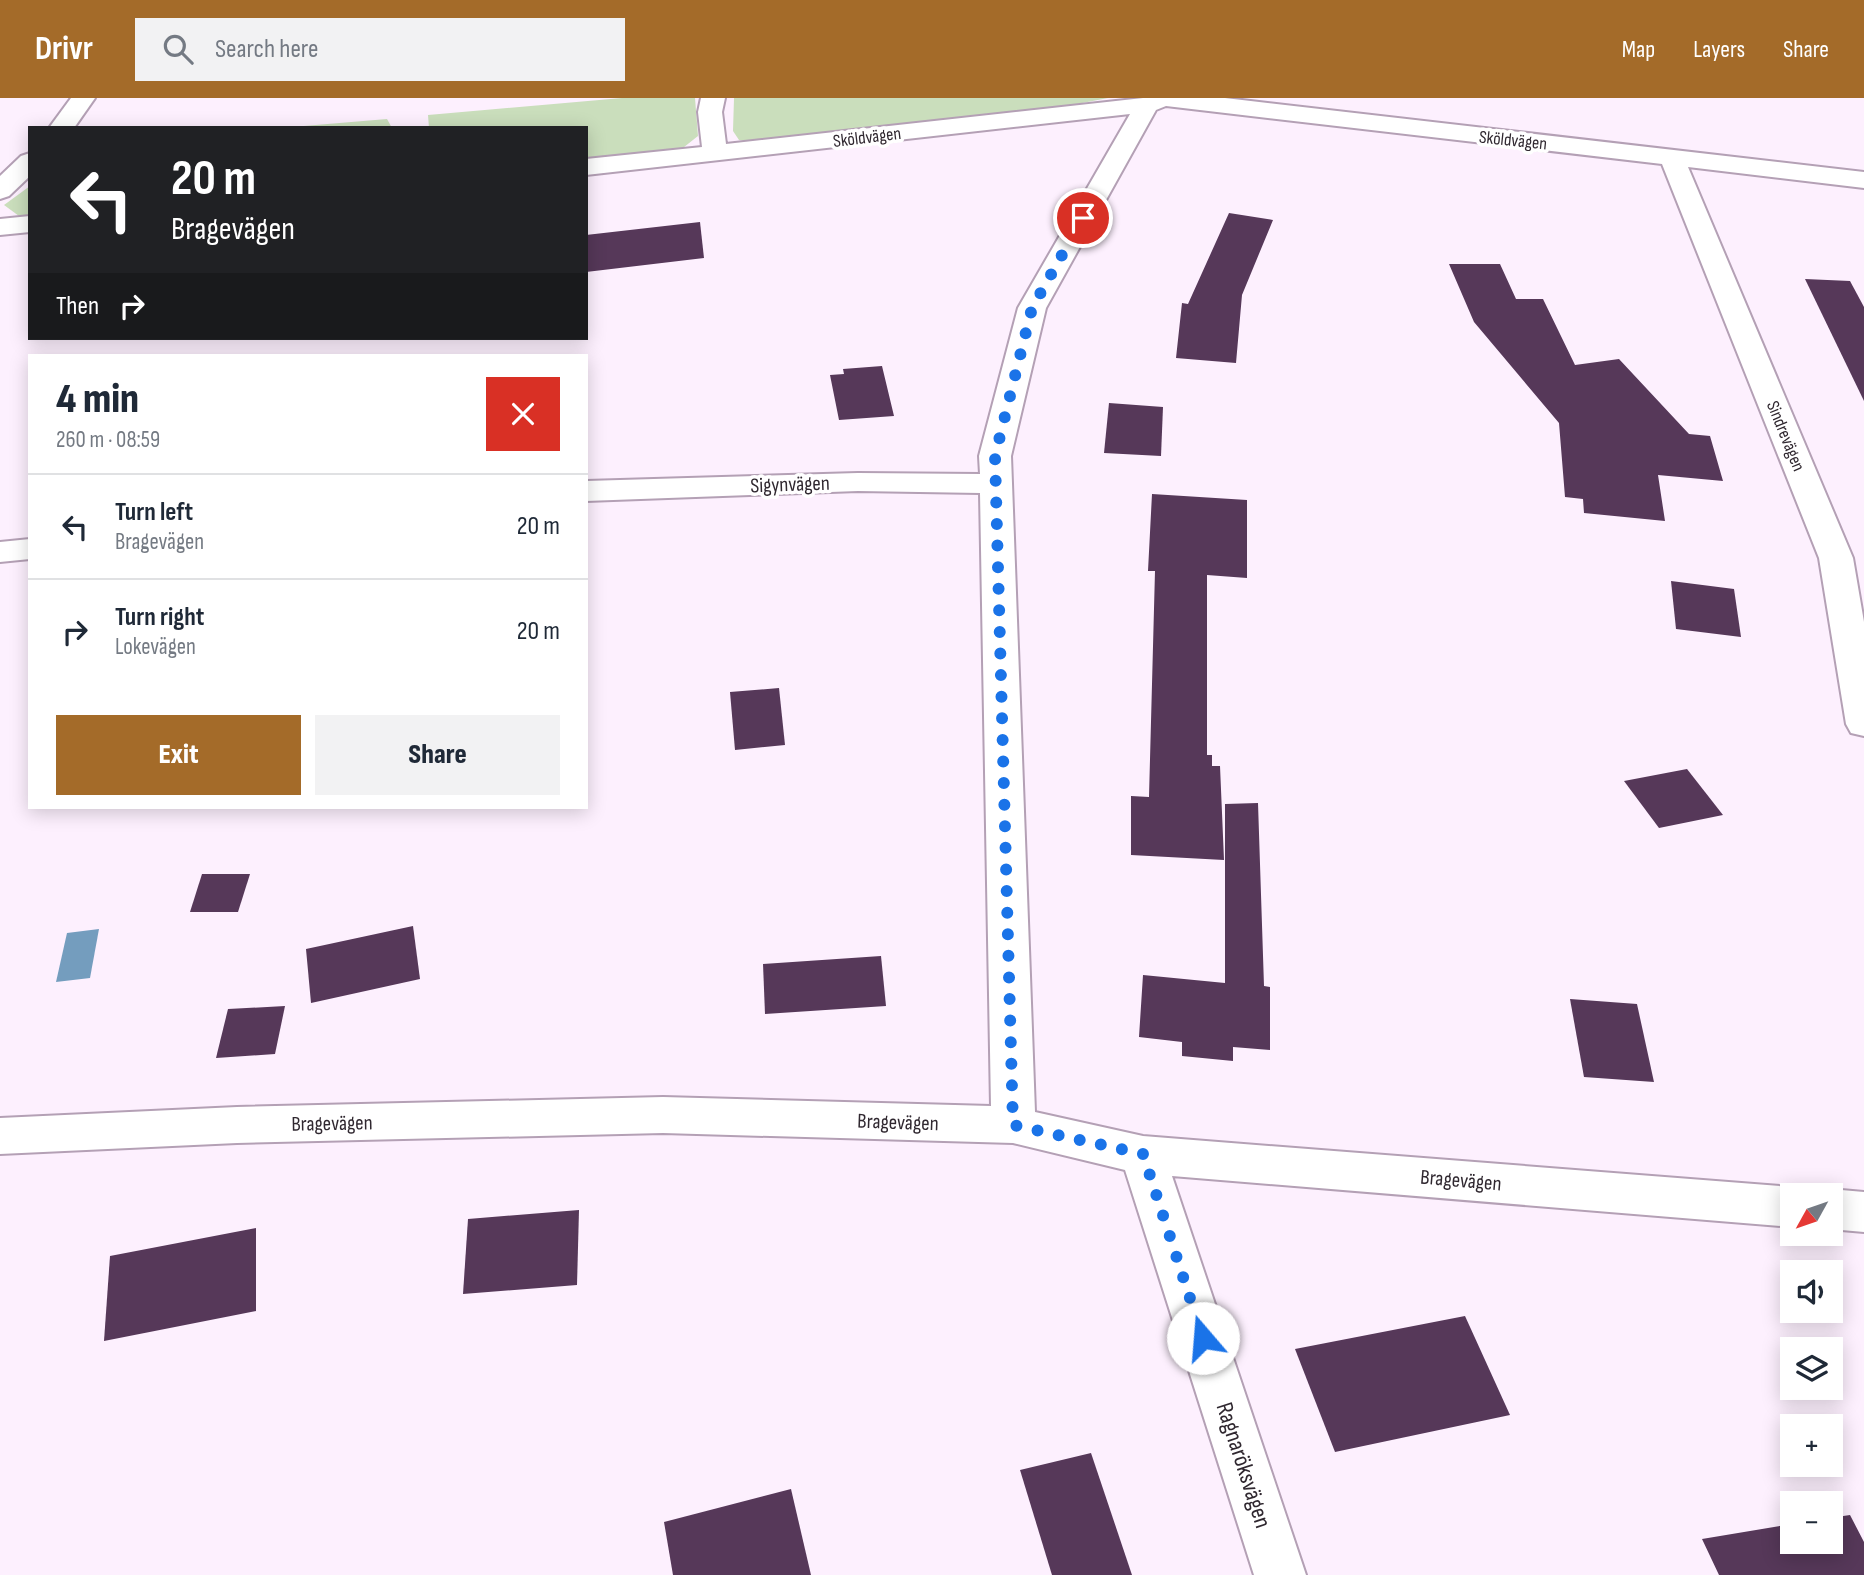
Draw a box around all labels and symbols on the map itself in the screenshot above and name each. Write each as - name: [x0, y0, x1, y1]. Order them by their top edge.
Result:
- street label: Sköldvägen: [832, 123, 902, 152]
- street label: Sköldvägen: [1478, 126, 1548, 155]
- pin: [1053, 188, 1113, 248]
- street label: Sindrevägen: [1762, 398, 1809, 474]
- street label: Sigynvägen: [750, 471, 830, 498]
- street label: Bragevägen: [857, 1109, 939, 1136]
- street label: Bragevägen: [291, 1110, 373, 1137]
- street label: Bragevägen: [1419, 1165, 1503, 1196]
- north arrow: [1780, 1183, 1843, 1246]
- position arrow: [1166, 1301, 1240, 1375]
- street label: Ragnaröksvägen: [1210, 1399, 1277, 1532]

